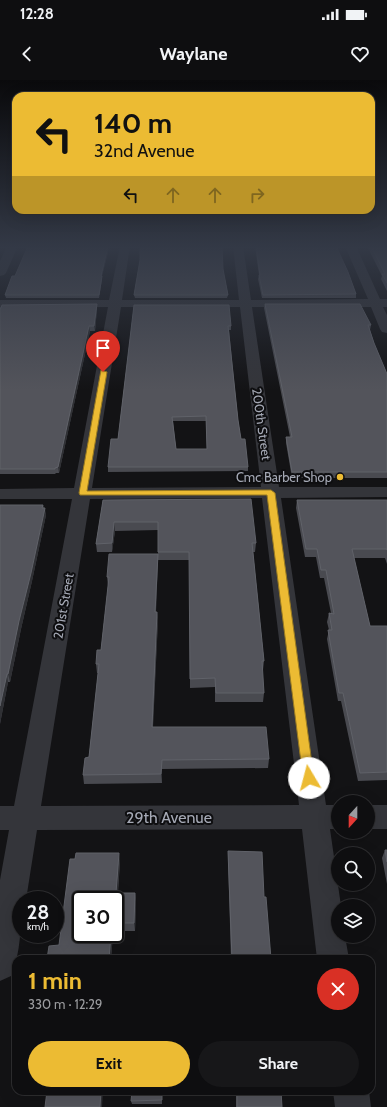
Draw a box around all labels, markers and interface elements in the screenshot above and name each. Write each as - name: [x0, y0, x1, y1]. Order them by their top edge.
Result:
- text: 12:28: [20, 5, 54, 23]
- icon: back: [16, 43, 38, 65]
- text: Waylane: [160, 43, 227, 65]
- icon: heart: [349, 43, 371, 65]
- text: 140 m: [94, 106, 172, 140]
- icon: left: [28, 108, 80, 160]
- text: 32nd Avenue: [94, 140, 194, 162]
- icon: left: [120, 184, 142, 206]
- icon: ahead: [162, 184, 184, 206]
- icon: ahead: [204, 184, 226, 206]
- icon: right: [246, 184, 268, 206]
- pin: [86, 331, 120, 372]
- icon: arrive: [92, 337, 114, 359]
- street label: 200th Street: [249, 387, 275, 462]
- place label: Cmc Barber Shop: [236, 469, 332, 485]
- marker: Cmc Barber Shop: [335, 472, 345, 482]
- street label: 201st Street: [49, 571, 77, 640]
- position arrow: [288, 757, 330, 799]
- north arrow: [331, 795, 375, 839]
- map controls: [331, 795, 375, 943]
- street label: 29th Avenue: [126, 808, 212, 827]
- button: search: [331, 847, 375, 891]
- speed limit sign: 30: [72, 891, 124, 943]
- button: layers: [331, 899, 375, 943]
- text: 28: [27, 900, 49, 924]
- text: km/h: [27, 920, 49, 933]
- text: 1 min: [28, 966, 82, 995]
- button: close: [317, 968, 359, 1010]
- text: 330 m · 12:29: [28, 996, 102, 1012]
- button: Exit: [28, 1041, 190, 1087]
- button: Share: [198, 1041, 359, 1087]

